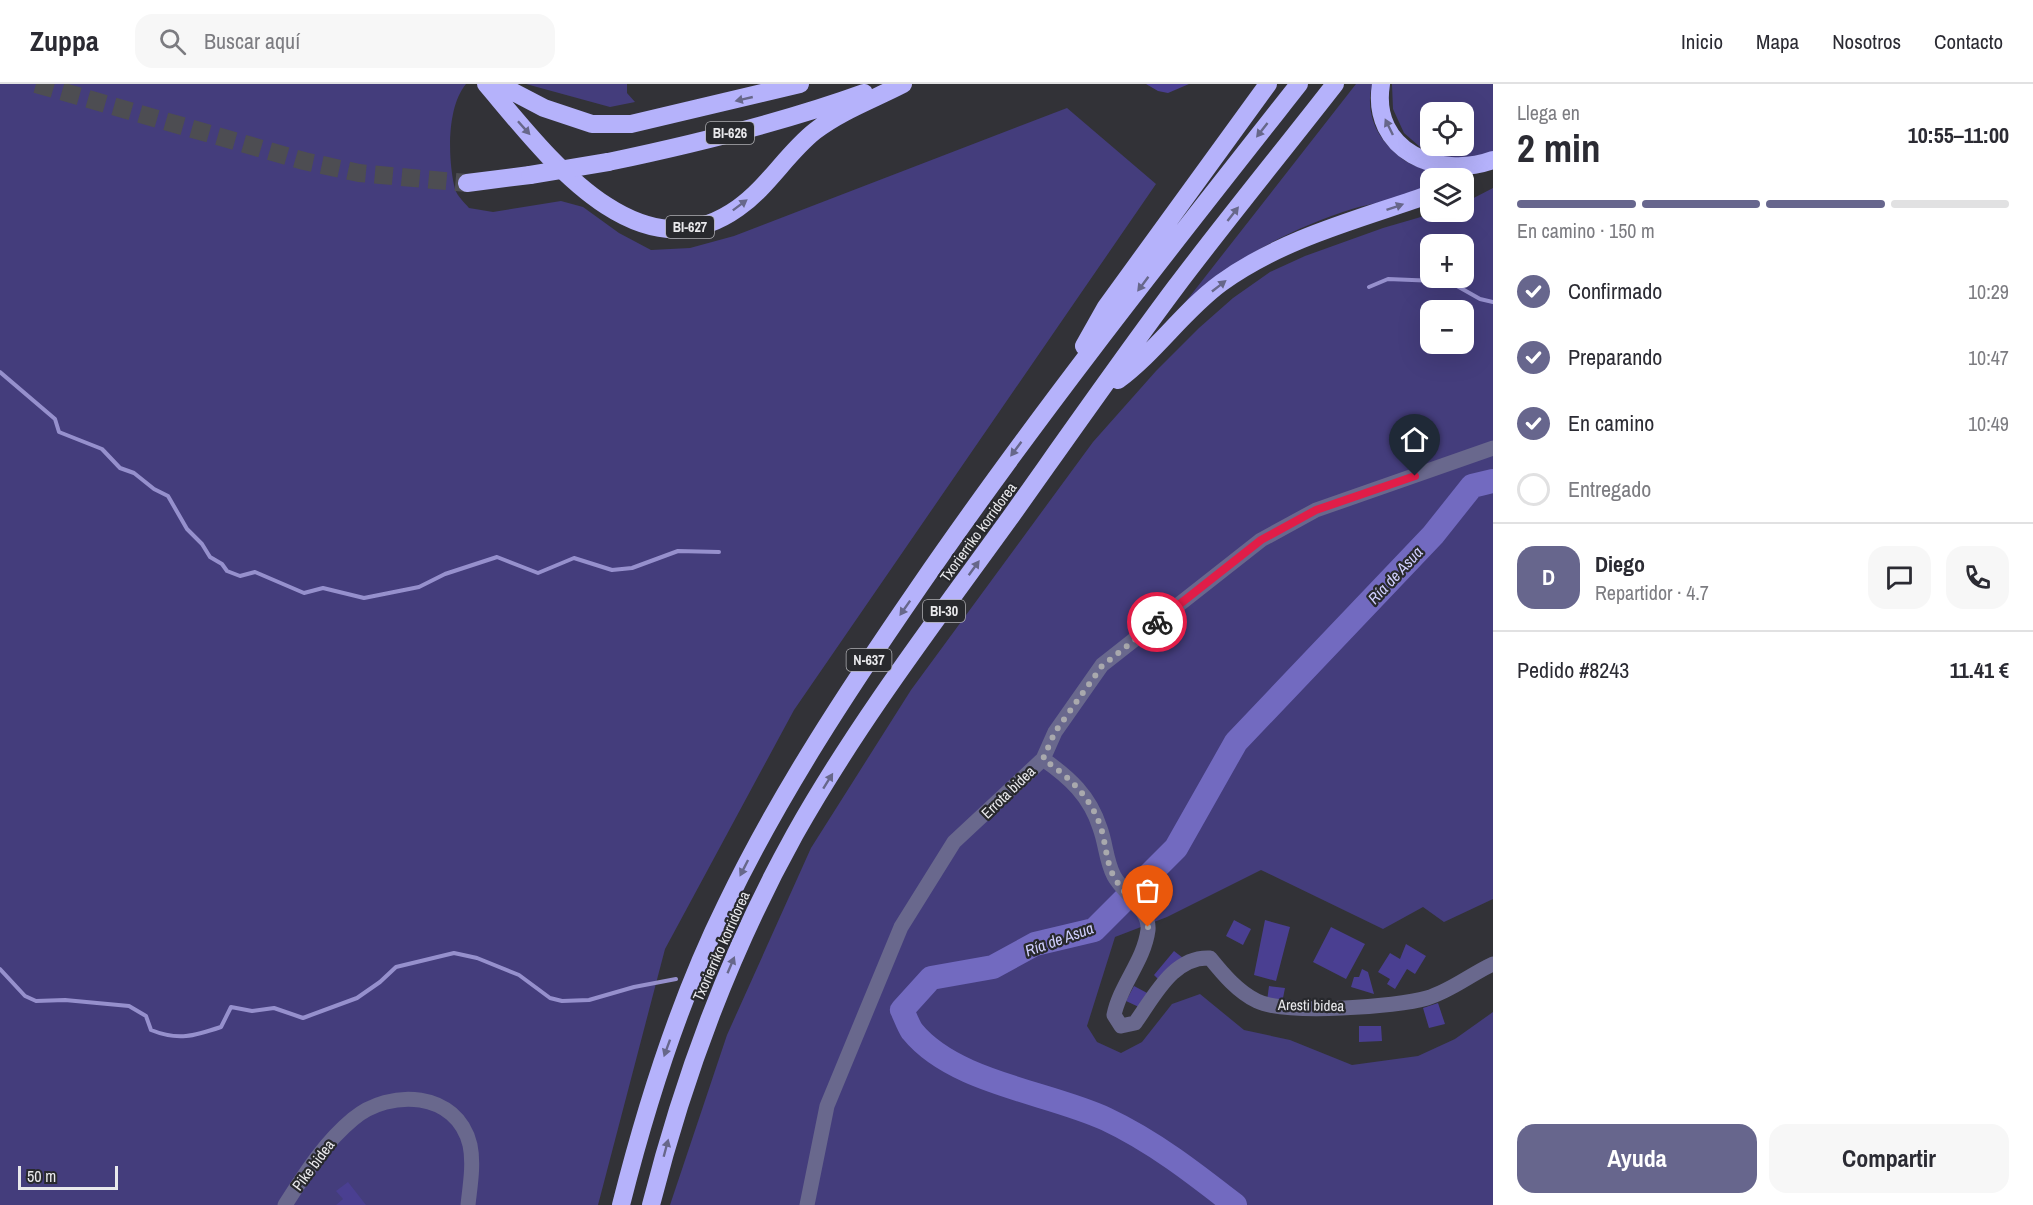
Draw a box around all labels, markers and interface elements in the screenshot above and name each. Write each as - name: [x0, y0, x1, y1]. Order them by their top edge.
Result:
- search box: [135, 14, 555, 68]
- text: Zuppa: [30, 22, 99, 60]
- icon: search: [156, 25, 189, 58]
- text: Buscar aquí: [204, 26, 300, 56]
- text: Inicio: [1681, 27, 1723, 56]
- text: Mapa: [1756, 27, 1799, 56]
- text: Nosotros: [1832, 27, 1901, 56]
- text: Contacto: [1934, 27, 2003, 56]
- one-way arrow: [734, 94, 753, 104]
- text: Llega en: [1517, 99, 1580, 126]
- map controls: [1420, 102, 1474, 354]
- button: locate: [1420, 102, 1474, 156]
- one-way arrow: [1384, 118, 1394, 135]
- one-way arrow: [517, 120, 530, 135]
- text: 10:55–11:00: [1908, 120, 2009, 150]
- road number: BI-626: [706, 122, 754, 144]
- one-way arrow: [1256, 122, 1269, 138]
- text: 2 min: [1517, 122, 1601, 174]
- button: layers: [1420, 168, 1474, 222]
- one-way arrow: [732, 199, 748, 211]
- one-way arrow: [1387, 201, 1405, 211]
- one-way arrow: [1226, 206, 1239, 222]
- road number: BI-627: [666, 216, 714, 238]
- text: En camino · 150 m: [1517, 217, 1655, 244]
- button: +: [1420, 234, 1474, 288]
- icon: check: [1517, 275, 1550, 308]
- one-way arrow: [1137, 276, 1149, 292]
- text: Confirmado: [1568, 276, 1662, 306]
- text: 10:29: [1968, 278, 2009, 305]
- one-way arrow: [1211, 281, 1226, 293]
- button: −: [1420, 300, 1474, 354]
- icon: check: [1517, 341, 1550, 374]
- text: Preparando: [1568, 342, 1662, 372]
- text: 10:47: [1968, 344, 2009, 371]
- icon: check: [1517, 407, 1550, 440]
- text: En camino: [1568, 408, 1654, 438]
- text: 10:49: [1968, 410, 2009, 437]
- pin: [1389, 414, 1440, 476]
- icon: home: [1398, 423, 1431, 456]
- one-way arrow: [1011, 442, 1023, 457]
- text: Entregado: [1568, 474, 1651, 504]
- street label: Txorierriko korridorea: [935, 478, 1021, 586]
- water label: Ría de Asua: [1363, 541, 1427, 609]
- button: chat: [1868, 546, 1931, 609]
- button: phone: [1946, 546, 2009, 609]
- text: Diego: [1595, 549, 1645, 579]
- one-way arrow: [968, 561, 980, 577]
- text: D: [1542, 562, 1555, 592]
- text: Repartidor · 4.7: [1595, 579, 1709, 606]
- courier: [1127, 592, 1187, 652]
- one-way arrow: [899, 599, 911, 615]
- road number: BI-30: [923, 600, 965, 622]
- icon: bike: [1141, 606, 1174, 639]
- road number: N-637: [846, 649, 892, 671]
- text: Pedido #8243: [1517, 655, 1629, 685]
- text: 11.41 €: [1950, 655, 2009, 685]
- street label: Errota bidea: [976, 761, 1040, 823]
- one-way arrow: [822, 773, 833, 789]
- one-way arrow: [739, 860, 749, 877]
- pin: [1122, 865, 1173, 927]
- icon: bag: [1131, 874, 1164, 907]
- street label: Txorierriko korridorea: [687, 888, 755, 1004]
- water label: Ría de Asua: [1022, 916, 1096, 962]
- one-way arrow: [726, 955, 736, 973]
- street label: Aresti bidea: [1277, 994, 1344, 1016]
- one-way arrow: [662, 1039, 672, 1057]
- button: Ayuda: [1517, 1124, 1757, 1193]
- button: Compartir: [1769, 1124, 2009, 1193]
- street label: Pike bidea: [287, 1135, 339, 1195]
- one-way arrow: [662, 1139, 671, 1157]
- scale bar: [18, 1163, 118, 1190]
- text: 50 m: [27, 1165, 56, 1187]

